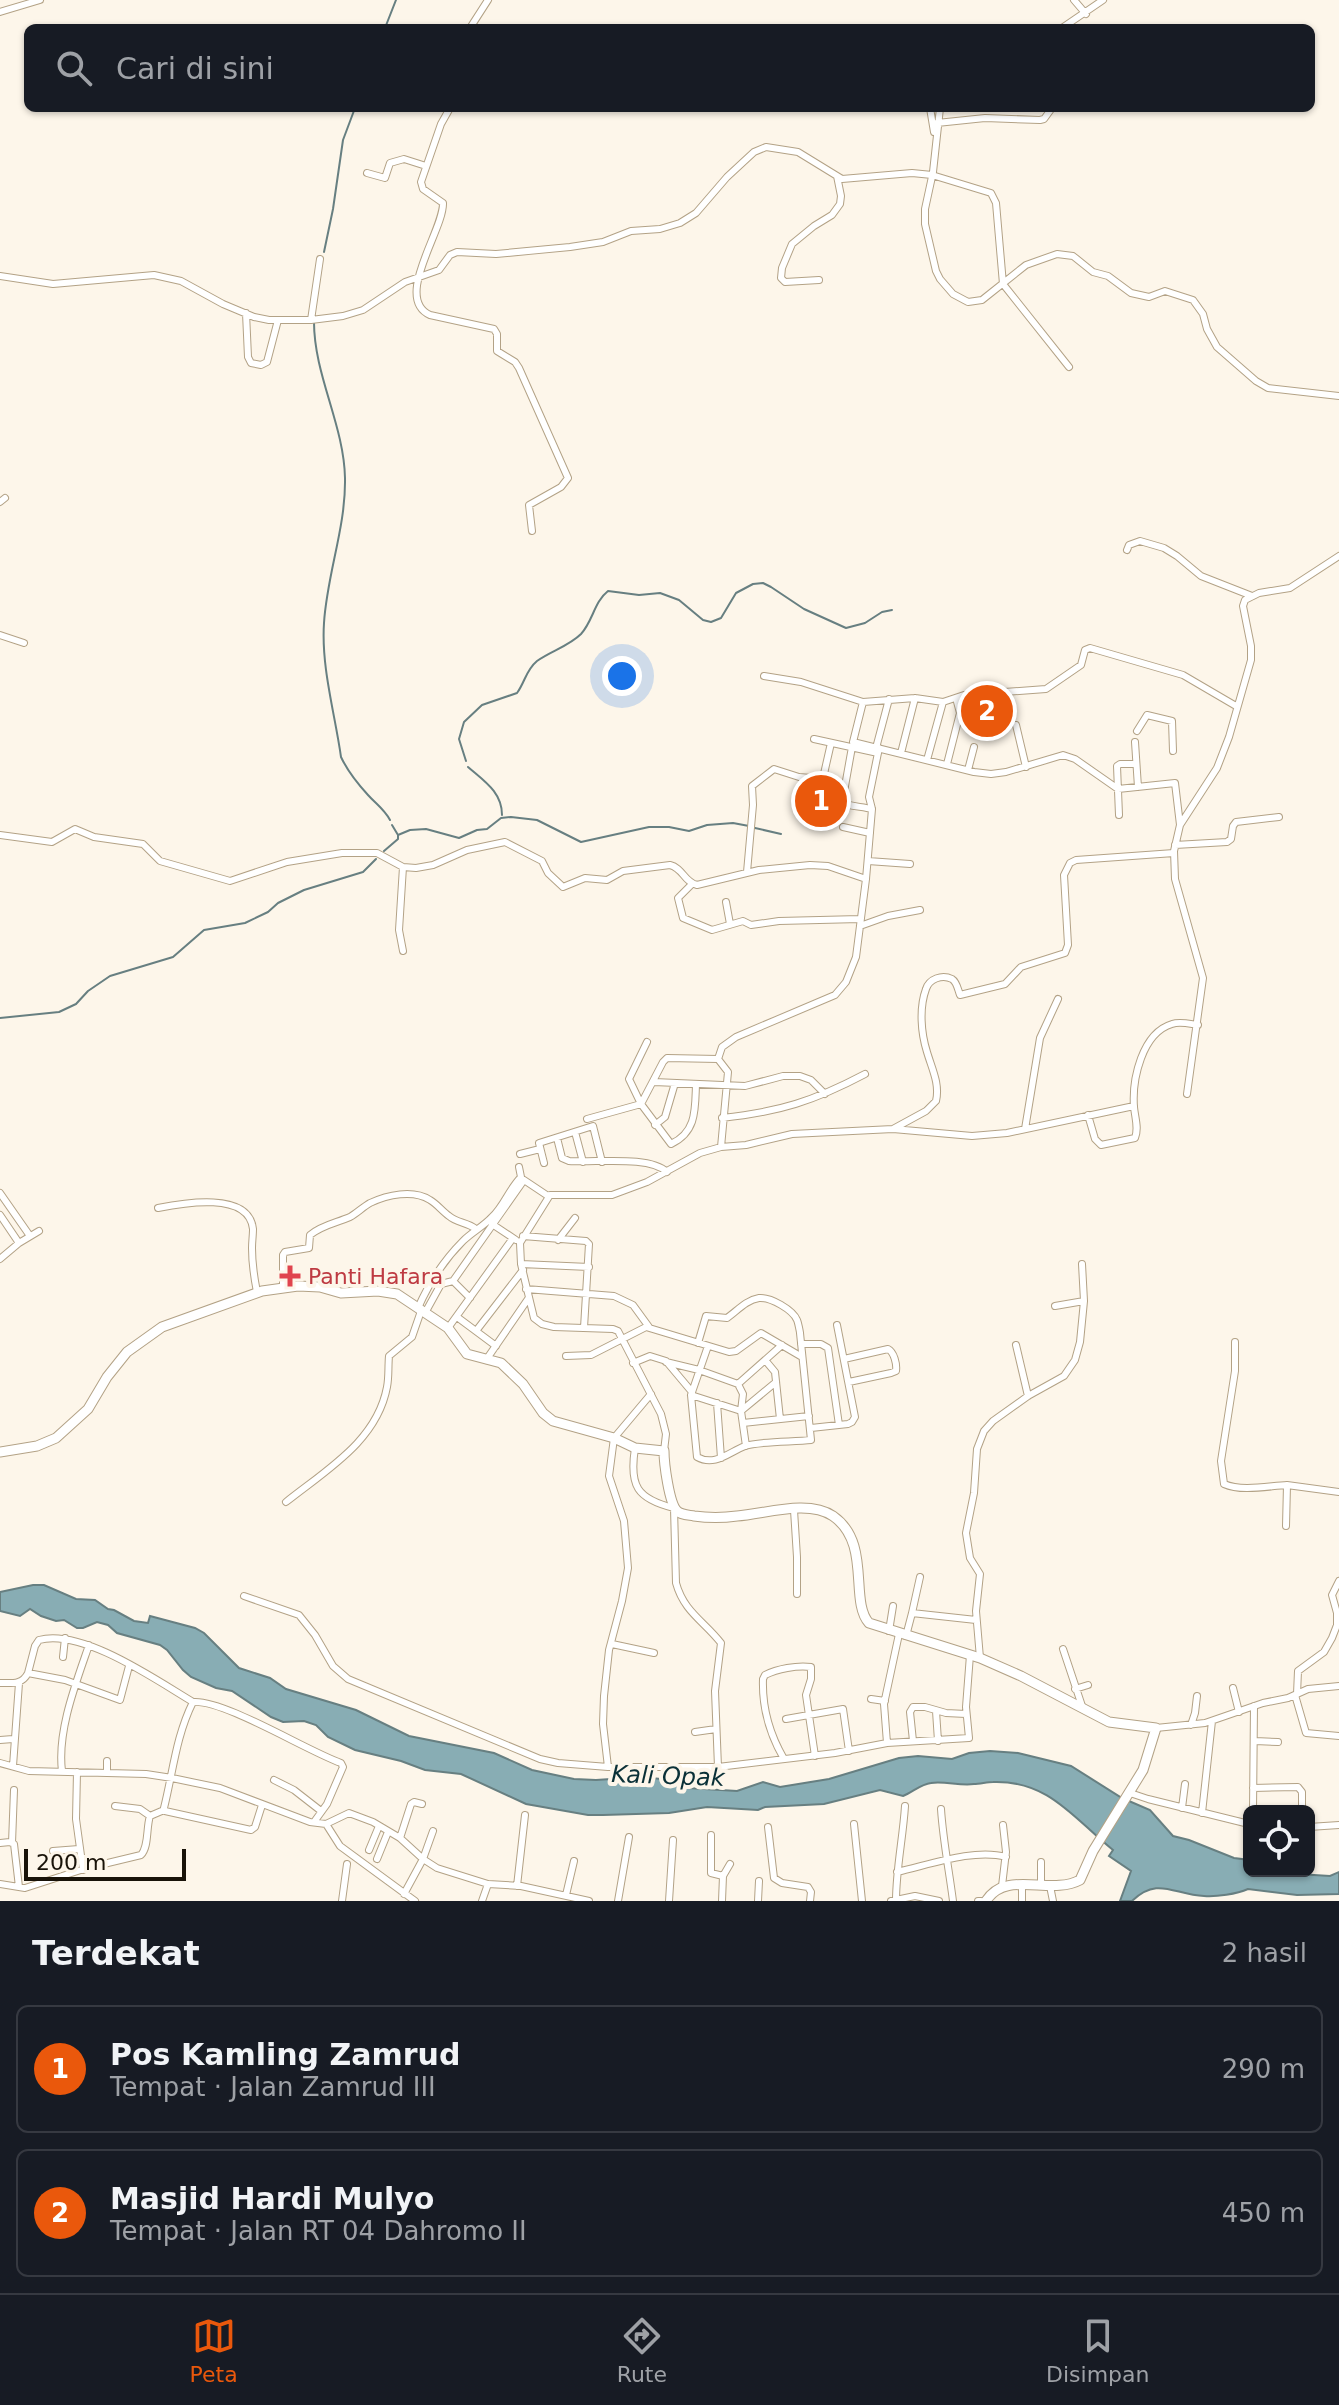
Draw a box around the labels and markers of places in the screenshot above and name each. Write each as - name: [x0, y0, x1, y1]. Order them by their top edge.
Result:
- pin: 2: [961, 681, 1013, 741]
- pin: 1: [795, 771, 847, 831]
- place label: Panti Hafara: [308, 1264, 443, 1289]
- marker: Panti Hafara: [279, 1265, 301, 1287]

